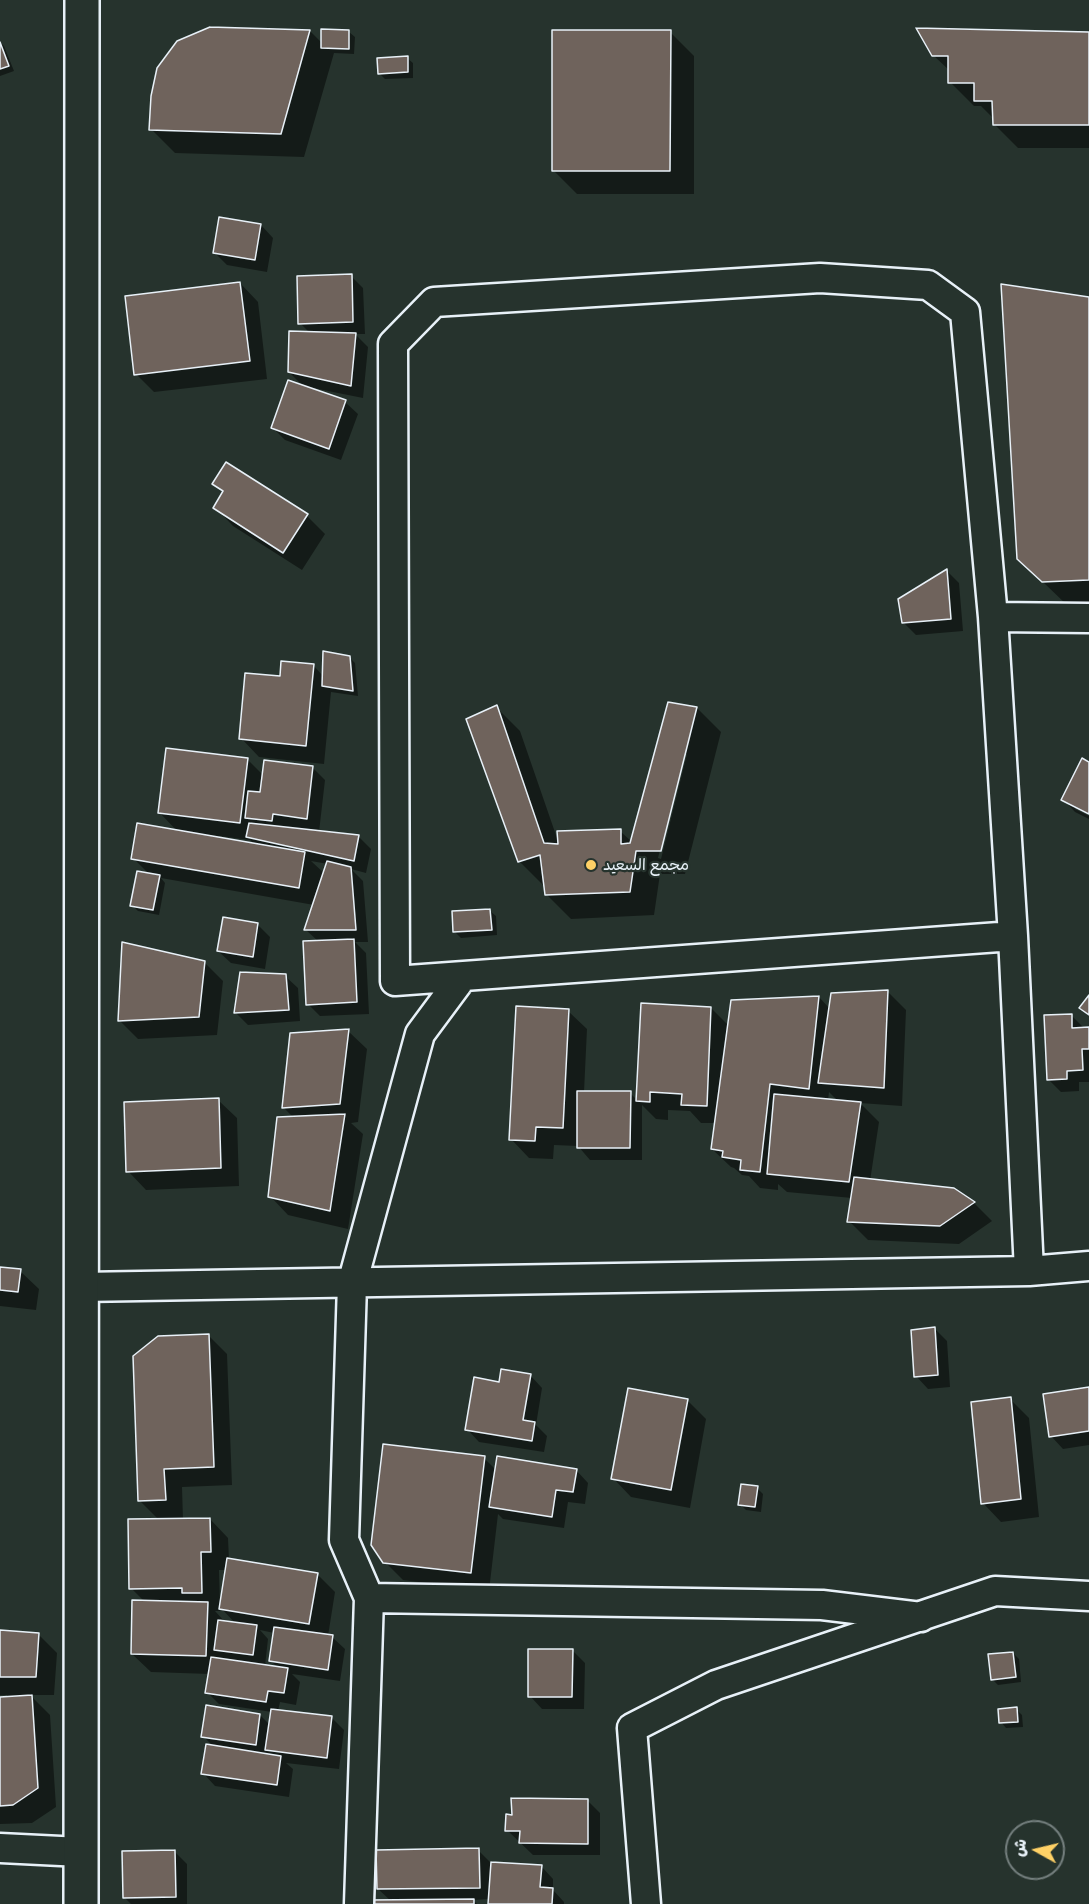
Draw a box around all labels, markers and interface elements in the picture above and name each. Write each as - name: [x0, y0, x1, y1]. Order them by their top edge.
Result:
- place label: مجمع السعيد: [603, 855, 689, 875]
- marker: مجمع السعيد: [584, 858, 598, 872]
- north arrow: [1005, 1820, 1065, 1880]
- text: ش: [1008, 1838, 1030, 1858]

